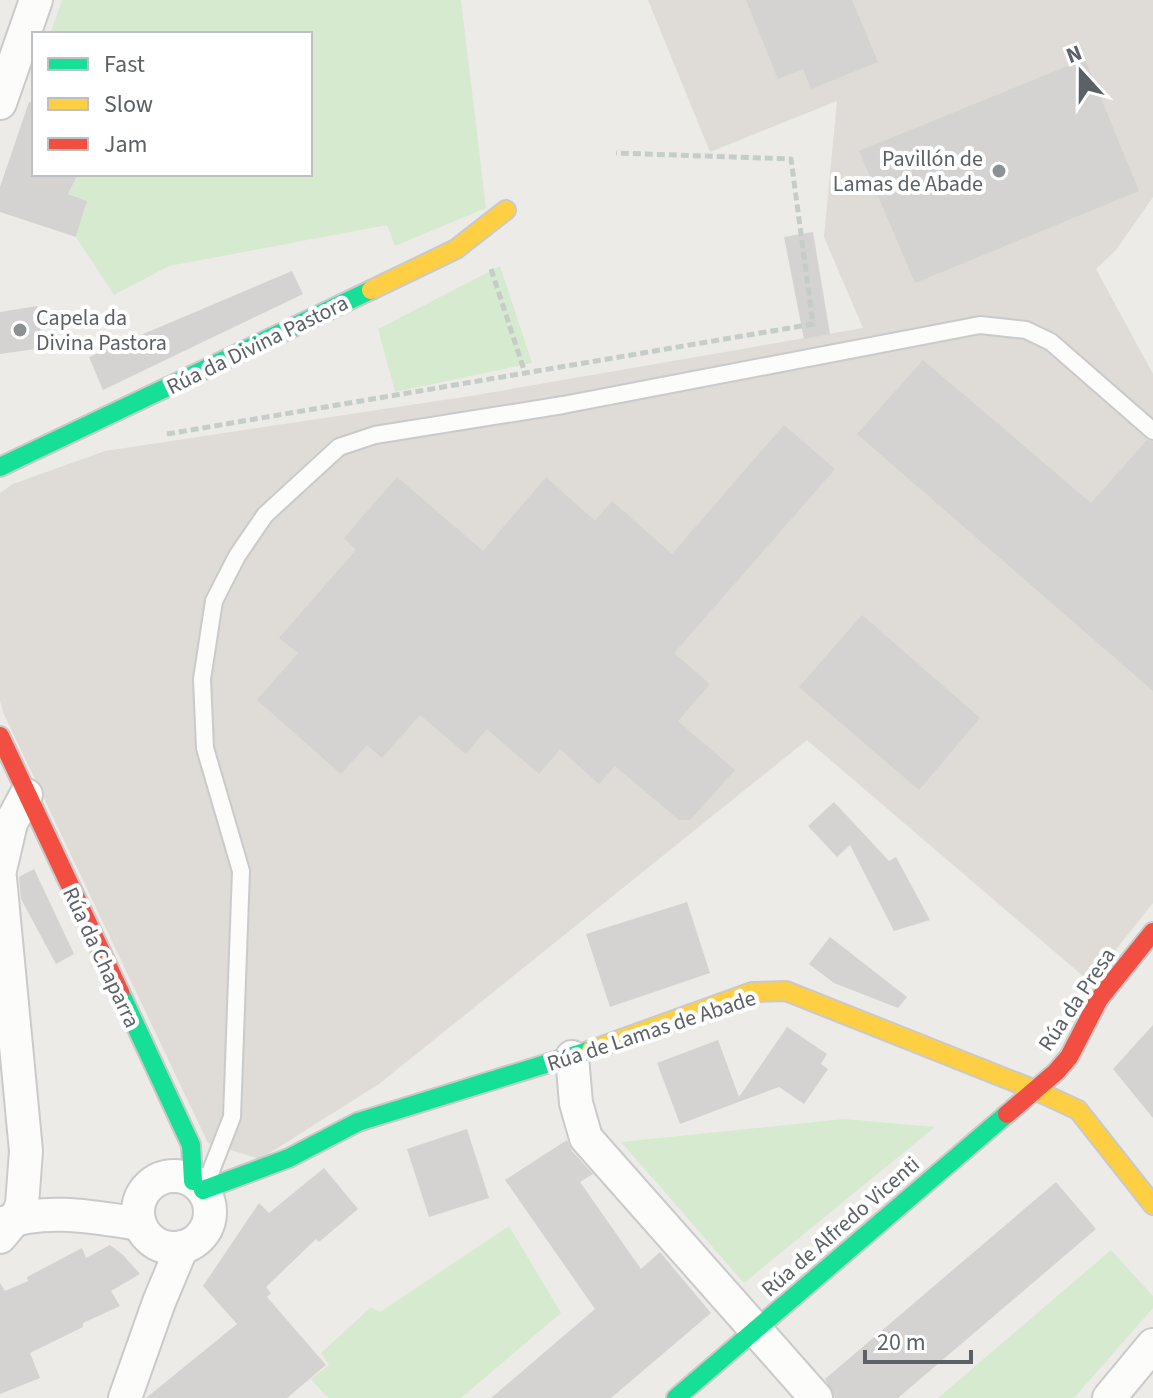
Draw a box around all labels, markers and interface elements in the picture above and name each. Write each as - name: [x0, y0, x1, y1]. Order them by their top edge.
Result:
- legend: [32, 32, 312, 176]
- north arrow: [1041, 32, 1121, 112]
- text: N: [1062, 37, 1087, 72]
- text: Fast: [104, 47, 145, 82]
- text: Slow: [104, 87, 153, 122]
- text: Jam: [104, 127, 148, 162]
- place label: Pavillón de Lamas de Abade: [833, 143, 983, 200]
- marker: Pavillón de Lamas de Abade: [990, 162, 1008, 180]
- street label: Rúa da Divina Pastora: [161, 287, 354, 403]
- place label: Capela da Divina Pastora: [36, 302, 167, 359]
- marker: Capela da Divina Pastora: [11, 321, 29, 339]
- street label: Rúa da Chaparra: [54, 882, 148, 1033]
- street label: Rúa da Presa: [1030, 941, 1123, 1058]
- street label: Rúa de Lamas de Abade: [543, 982, 760, 1080]
- street label: Rúa de Alfredo Vicenti: [755, 1149, 927, 1305]
- scale bar: [865, 1314, 971, 1364]
- text: 20 m: [877, 1325, 926, 1360]

